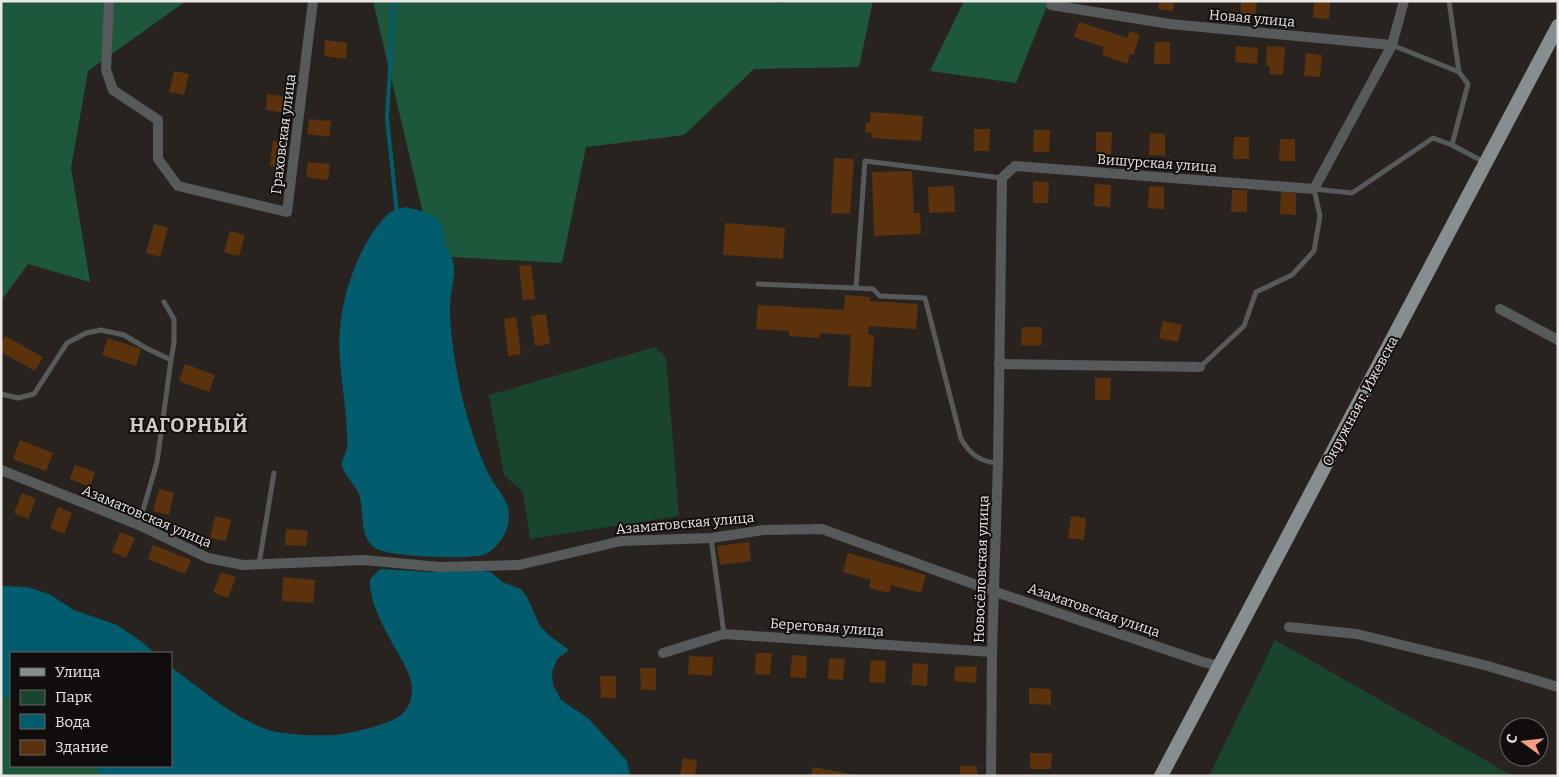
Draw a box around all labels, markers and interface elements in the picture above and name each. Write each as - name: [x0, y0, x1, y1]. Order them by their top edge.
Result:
- street label: Новая улица: [1208, 6, 1296, 31]
- street label: Граховская улица: [268, 73, 299, 195]
- street label: Вишурская улица: [1096, 151, 1218, 176]
- street label: Окружная г. Ижевска: [1319, 333, 1402, 469]
- district label: НАГОРНЫЙ: [130, 413, 248, 437]
- street label: Азаматовская улица: [79, 481, 214, 552]
- street label: Новосёловская улица: [970, 495, 993, 643]
- street label: Азаматовская улица: [615, 509, 755, 538]
- street label: Азаматовская улица: [1025, 580, 1163, 641]
- street label: Береговая улица: [769, 615, 885, 640]
- legend: [10, 652, 172, 767]
- text: Улица: [55, 663, 101, 681]
- text: Парк: [55, 688, 93, 706]
- text: Вода: [55, 713, 90, 731]
- north arrow: [1499, 717, 1549, 767]
- text: С: [1503, 732, 1521, 745]
- text: Здание: [55, 738, 109, 756]

